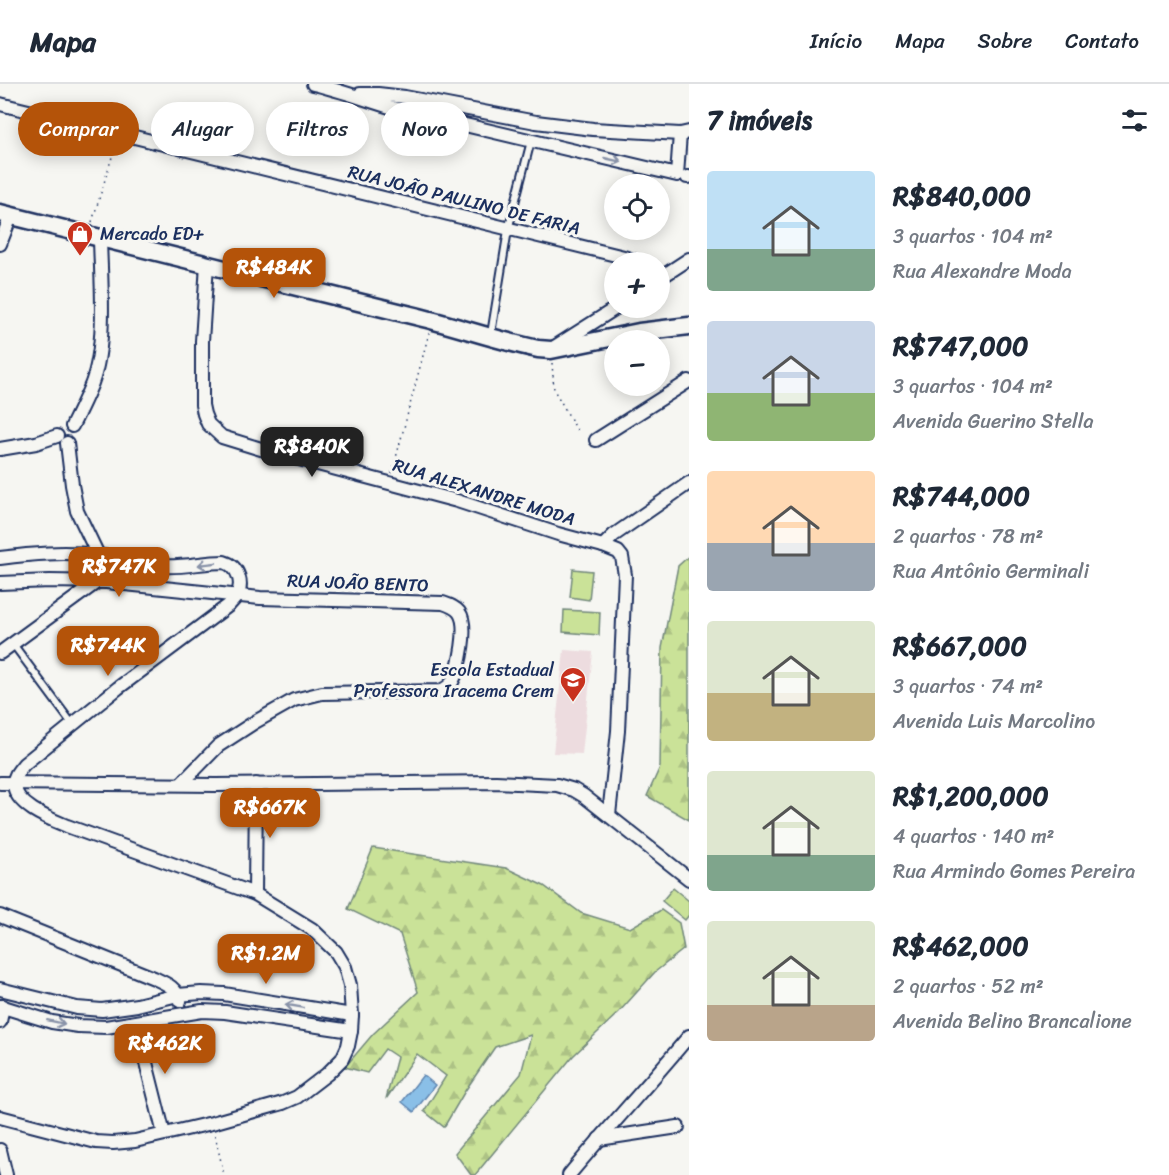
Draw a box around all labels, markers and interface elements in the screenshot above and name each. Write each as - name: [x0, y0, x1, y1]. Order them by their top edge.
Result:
- text: Mapa: [30, 17, 96, 66]
- text: Início: [810, 22, 862, 60]
- text: Mapa: [895, 22, 945, 60]
- text: Sobre: [978, 22, 1032, 60]
- text: Contato: [1065, 22, 1139, 60]
- text: 7 imóveis: [707, 97, 812, 143]
- chip: Comprar: [18, 102, 139, 156]
- chip: Alugar: [151, 102, 254, 156]
- chip: Filtros: [266, 102, 369, 156]
- chip: Novo: [381, 102, 469, 156]
- icon: filters: [1118, 104, 1151, 137]
- one-way arrow: [603, 155, 622, 166]
- street label: RUA JOÃO PAULINO DE FARIA: [345, 156, 583, 244]
- text: R$840,000: [893, 173, 1031, 219]
- map controls: [604, 174, 670, 396]
- button: locate: [604, 174, 670, 240]
- icon: home: [755, 195, 827, 267]
- place label: Mercado ED+: [100, 218, 204, 250]
- shop icon: Mercado ED+: [65, 219, 95, 257]
- text: 3 quartos · 104 m²: [893, 219, 1053, 254]
- pin: R$484K: [225, 248, 323, 299]
- text: R$484K: [237, 250, 311, 285]
- button: +: [604, 252, 670, 318]
- text: Rua Alexandre Moda: [893, 254, 1072, 289]
- text: R$747,000: [893, 323, 1029, 369]
- button: −: [604, 330, 670, 396]
- icon: home: [755, 345, 827, 417]
- text: 3 quartos · 104 m²: [893, 369, 1053, 404]
- text: Avenida Guerino Stella: [893, 404, 1093, 439]
- pin: R$840K: [263, 427, 361, 478]
- text: R$840K: [275, 429, 349, 464]
- street label: RUA ALEXANDRE MODA: [389, 449, 579, 535]
- text: R$744,000: [893, 473, 1030, 519]
- icon: home: [755, 495, 827, 567]
- text: 2 quartos · 78 m²: [893, 519, 1043, 554]
- pin: R$747K: [70, 547, 168, 598]
- text: R$747K: [82, 549, 156, 584]
- text: Rua Antônio Germinali: [893, 554, 1089, 589]
- one-way arrow: [198, 558, 218, 569]
- street label: RUA JOÃO BENTO: [287, 565, 429, 601]
- text: R$667,000: [893, 623, 1027, 669]
- pin: R$744K: [59, 626, 157, 677]
- text: R$744K: [71, 628, 145, 663]
- icon: home: [755, 645, 827, 717]
- place label: Escola Estadual Professora Iracema Crem: [353, 654, 555, 707]
- school or university icon: Escola Estadual Professora Iracema Crem: [558, 665, 588, 703]
- text: 3 quartos · 74 m²: [893, 669, 1043, 704]
- text: Avenida Luis Marcolino: [893, 704, 1095, 739]
- text: R$1,200,000: [893, 773, 1049, 819]
- pin: R$667K: [221, 788, 319, 839]
- text: R$667K: [234, 790, 306, 825]
- icon: home: [755, 795, 827, 867]
- text: 4 quartos · 140 m²: [893, 819, 1054, 854]
- text: Rua Armindo Gomes Pereira: [893, 854, 1135, 889]
- text: R$462,000: [893, 923, 1029, 969]
- pin: R$1.2M: [217, 934, 315, 985]
- text: R$1.2M: [232, 936, 300, 971]
- icon: home: [755, 945, 827, 1017]
- text: 2 quartos · 52 m²: [893, 969, 1044, 1004]
- one-way arrow: [284, 1000, 304, 1011]
- text: Avenida Belino Brancalione: [893, 1004, 1132, 1039]
- one-way arrow: [46, 1017, 65, 1028]
- pin: R$462K: [116, 1024, 214, 1075]
- text: R$462K: [128, 1026, 202, 1061]

